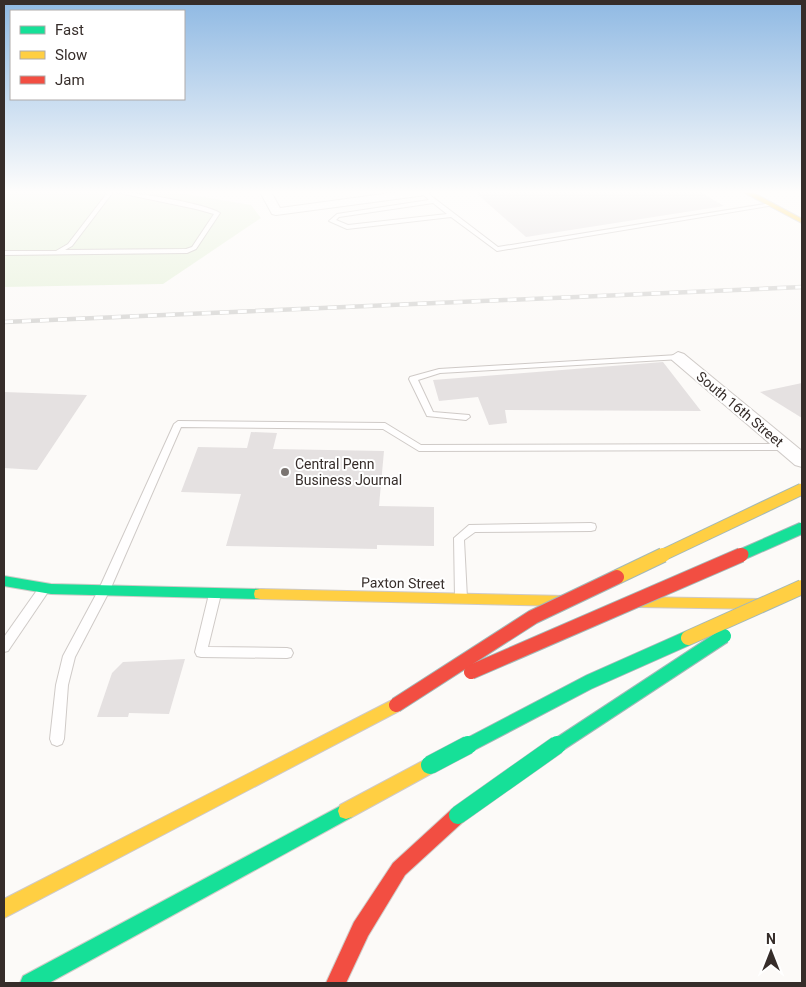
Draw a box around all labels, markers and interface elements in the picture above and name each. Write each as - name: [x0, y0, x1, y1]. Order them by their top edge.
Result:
- legend: [10, 10, 185, 100]
- text: Fast: [55, 21, 84, 39]
- text: Slow: [55, 46, 87, 64]
- text: Jam: [55, 71, 85, 89]
- street label: South 16th Street: [693, 368, 787, 450]
- place label: Central Penn Business Journal: [295, 456, 402, 488]
- marker: Central Penn Business Journal: [279, 466, 291, 478]
- street label: Paxton Street: [361, 574, 445, 592]
- north arrow: [746, 927, 796, 977]
- text: N: [766, 931, 776, 947]

